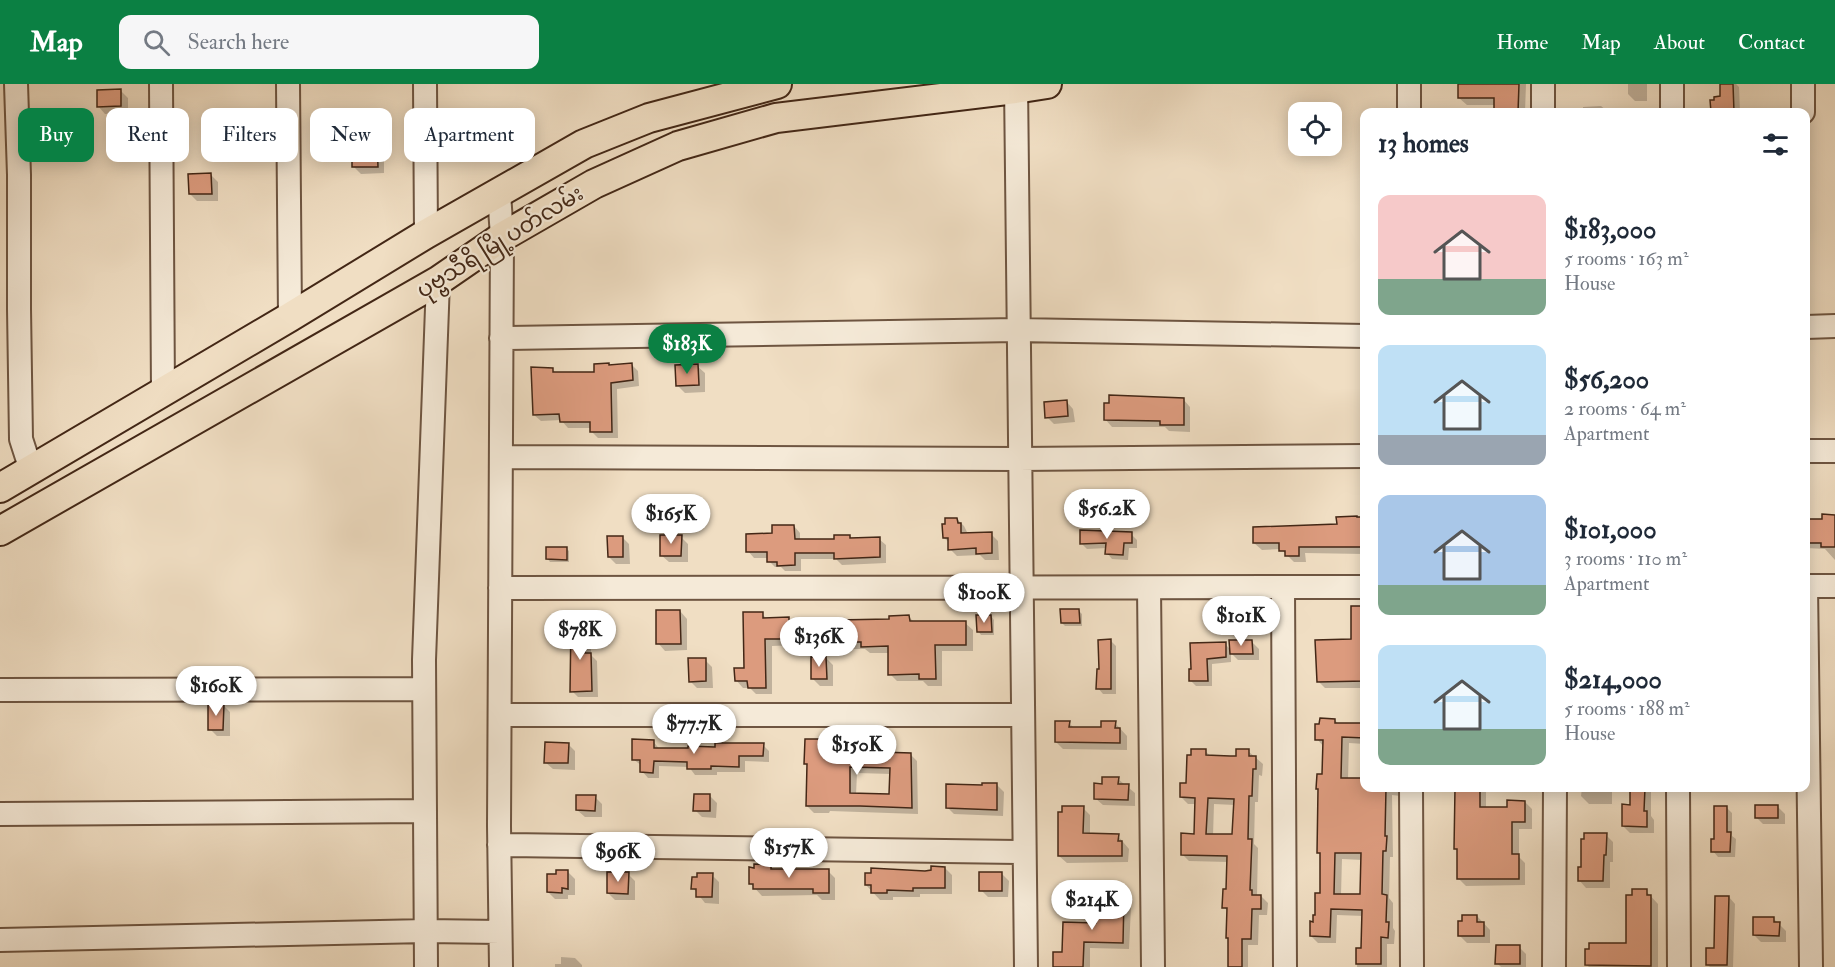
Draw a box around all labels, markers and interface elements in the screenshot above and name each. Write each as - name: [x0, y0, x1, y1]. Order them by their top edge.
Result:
- search box: [119, 15, 539, 69]
- text: Map: [30, 25, 83, 60]
- icon: search: [140, 26, 173, 59]
- text: Search here: [188, 28, 289, 56]
- text: Home: [1496, 29, 1548, 56]
- text: Map: [1581, 29, 1621, 56]
- text: About: [1654, 29, 1705, 56]
- text: Contact: [1738, 29, 1805, 56]
- map controls: [1288, 102, 1342, 156]
- button: locate: [1288, 102, 1342, 156]
- chip: Buy: [18, 108, 94, 162]
- chip: Rent: [106, 108, 189, 162]
- chip: Filters: [201, 108, 298, 162]
- chip: New: [310, 108, 392, 162]
- chip: Apartment: [404, 108, 535, 162]
- text: 13 homes: [1378, 128, 1469, 160]
- icon: filters: [1759, 128, 1792, 161]
- street label: ပုဗ္ဗသီရိ မြို့ပတ်လမ်း: [410, 178, 590, 308]
- text: $183,000: [1564, 214, 1656, 246]
- icon: home: [1426, 219, 1498, 291]
- text: 5 rooms · 163 m²: [1564, 246, 1689, 271]
- text: House: [1564, 271, 1615, 296]
- pin: $183K: [645, 324, 729, 375]
- text: $183K: [662, 331, 712, 356]
- text: $56,200: [1564, 364, 1649, 396]
- icon: home: [1426, 369, 1498, 441]
- text: 2 rooms · 64 m²: [1564, 396, 1686, 421]
- text: Apartment: [1564, 421, 1649, 446]
- pin: $56.2K: [1058, 489, 1156, 540]
- pin: $165K: [629, 494, 713, 545]
- text: $56.2K: [1078, 496, 1136, 521]
- text: $165K: [645, 501, 697, 526]
- text: $101,000: [1564, 514, 1656, 546]
- icon: home: [1426, 519, 1498, 591]
- text: 3 rooms · 110 m²: [1564, 546, 1687, 571]
- text: Apartment: [1564, 571, 1649, 596]
- pin: $100K: [942, 573, 1026, 624]
- text: $100K: [958, 580, 1010, 605]
- pin: $101K: [1199, 596, 1283, 647]
- text: $101K: [1216, 603, 1266, 628]
- pin: $78K: [544, 610, 616, 661]
- text: $78K: [558, 617, 602, 642]
- pin: $136K: [777, 617, 861, 668]
- text: $136K: [794, 624, 844, 649]
- text: $214,000: [1564, 664, 1662, 696]
- pin: $160K: [174, 666, 258, 717]
- icon: home: [1426, 669, 1498, 741]
- text: $160K: [190, 673, 242, 698]
- text: 5 rooms · 188 m²: [1564, 696, 1690, 721]
- pin: $77.7K: [645, 704, 743, 755]
- text: $77.7K: [666, 711, 722, 736]
- text: House: [1564, 721, 1615, 746]
- pin: $150K: [815, 725, 899, 776]
- text: $150K: [831, 732, 883, 757]
- pin: $157K: [747, 828, 831, 879]
- pin: $96K: [582, 832, 654, 883]
- text: $157K: [764, 835, 814, 860]
- text: $96K: [595, 839, 641, 864]
- pin: $214K: [1050, 880, 1134, 931]
- text: $214K: [1065, 887, 1119, 912]

